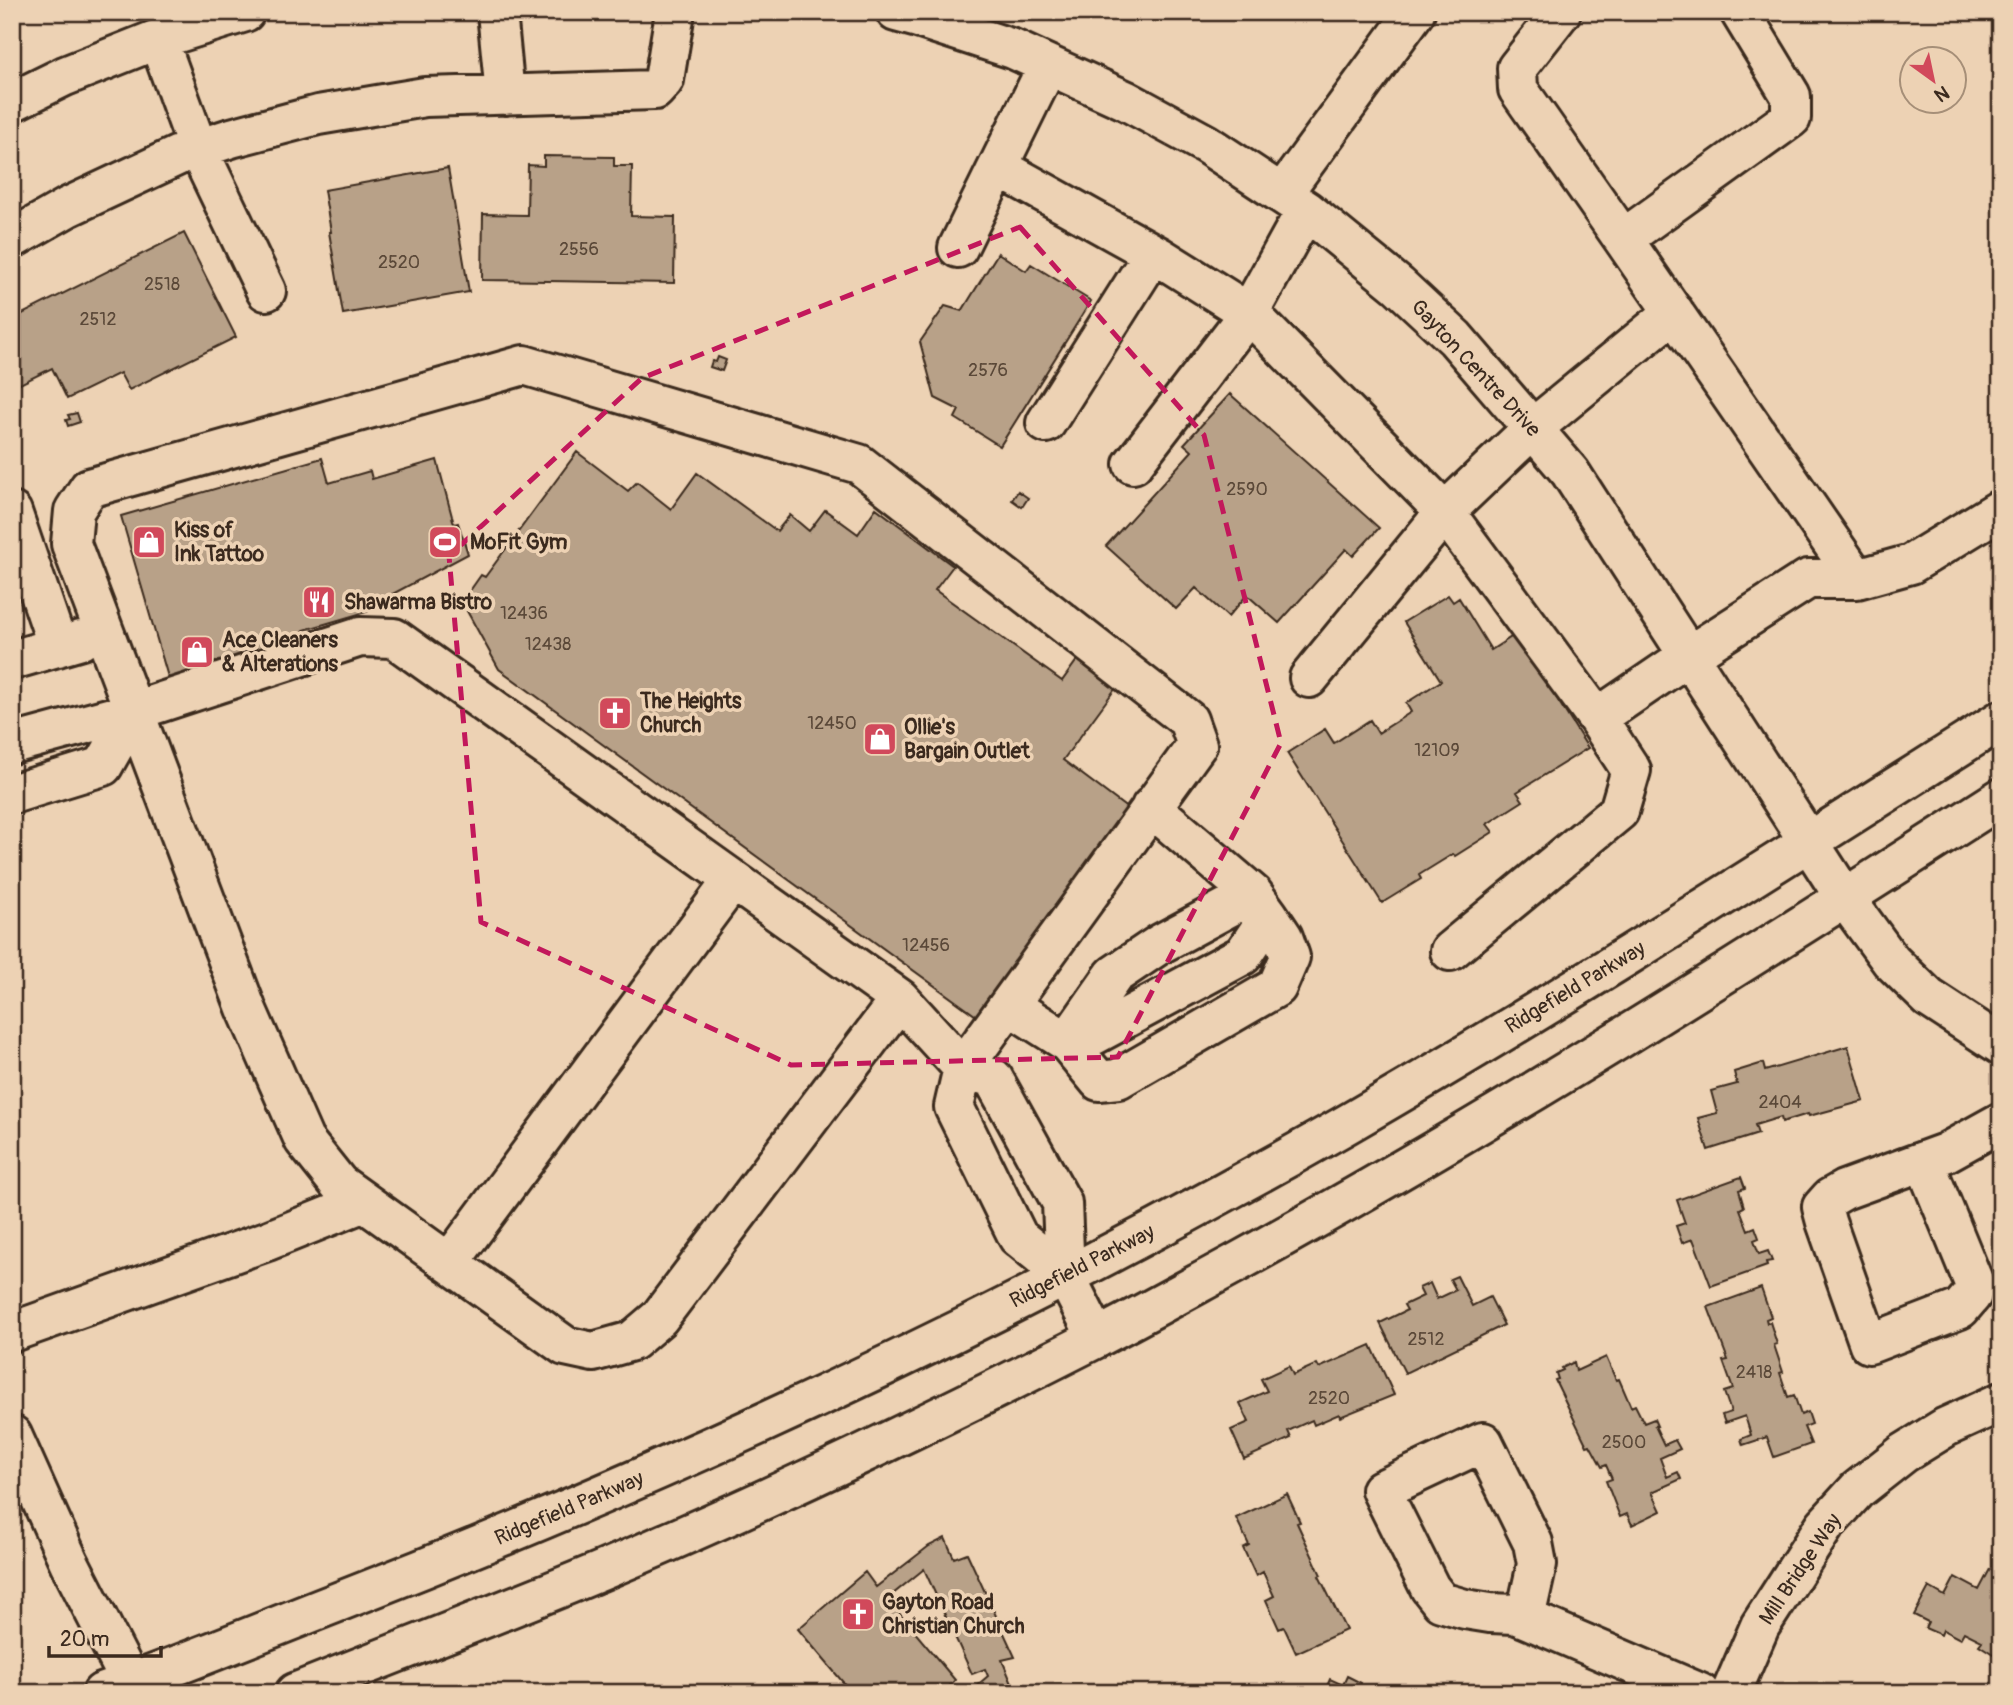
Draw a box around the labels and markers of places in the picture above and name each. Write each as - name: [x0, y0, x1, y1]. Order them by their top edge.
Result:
- place label: Kiss of Ink Tattoo: [174, 517, 265, 568]
- shop icon: Kiss of Ink Tattoo: [130, 523, 168, 561]
- sports icon: MoFit Gym: [426, 523, 464, 561]
- place label: MoFit Gym: [470, 529, 568, 556]
- restaurant icon: Shawarma Bistro: [300, 583, 338, 621]
- place label: Shawarma Bistro: [344, 589, 493, 616]
- place label: Ace Cleaners & Alterations: [222, 627, 339, 678]
- shop icon: Ace Cleaners & Alterations: [178, 633, 216, 671]
- place label: The Heights Church: [639, 688, 742, 739]
- church icon: The Heights Church: [596, 694, 634, 732]
- place label: Ollie's Bargain Outlet: [904, 714, 1030, 765]
- shop icon: Ollie's Bargain Outlet: [861, 720, 899, 758]
- place label: Gayton Road Christian Church: [882, 1589, 1025, 1640]
- church icon: Gayton Road Christian Church: [839, 1595, 877, 1633]

